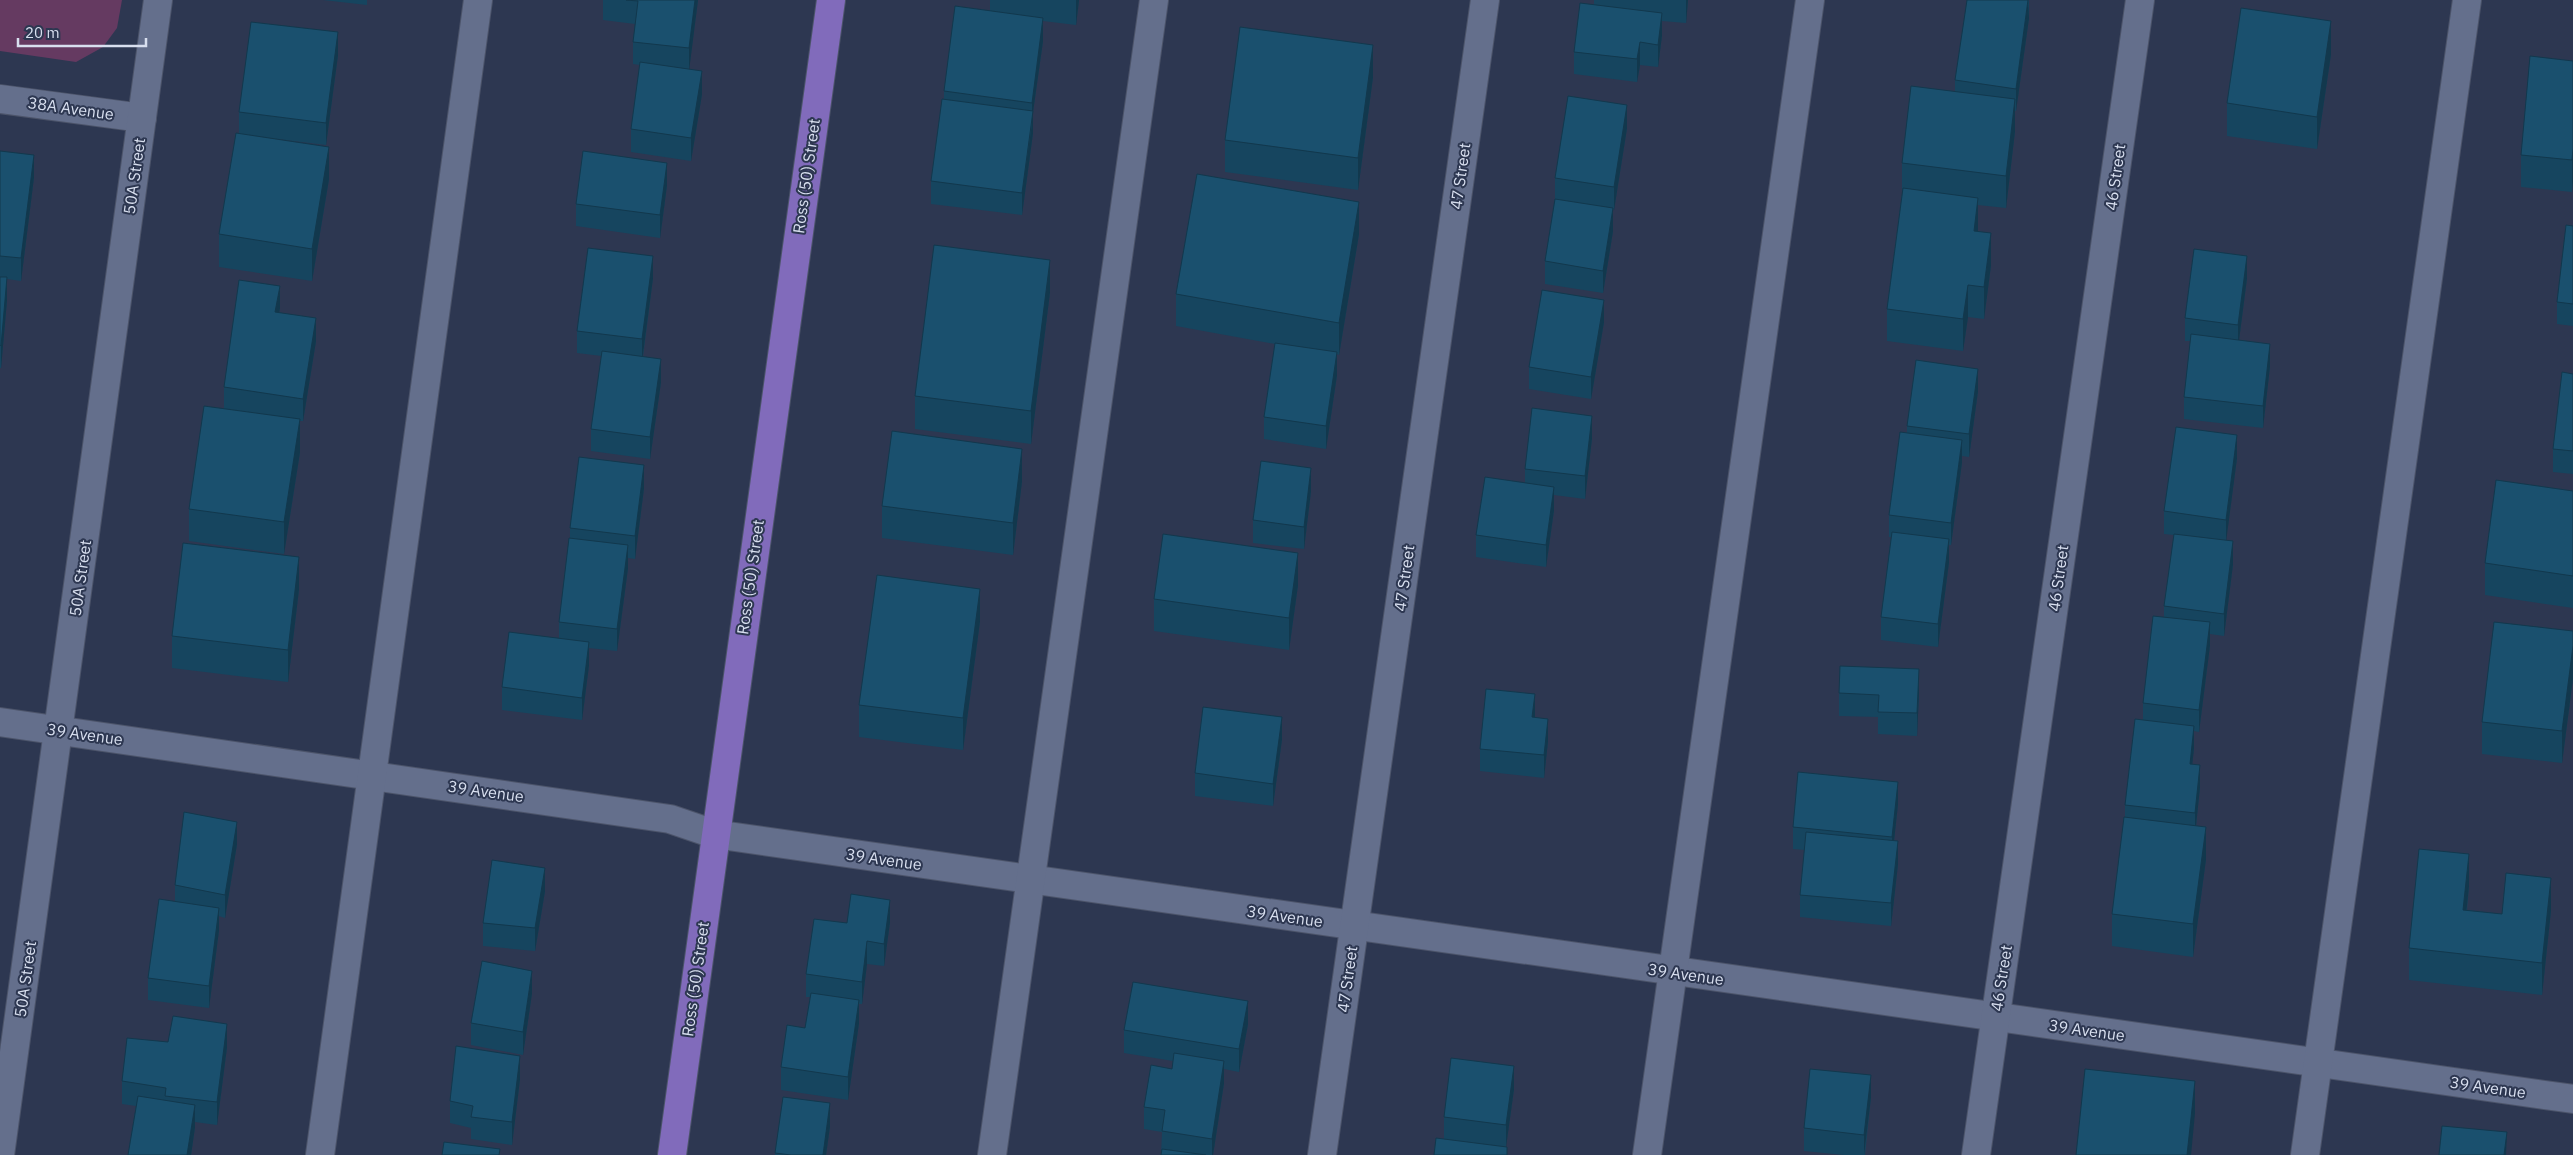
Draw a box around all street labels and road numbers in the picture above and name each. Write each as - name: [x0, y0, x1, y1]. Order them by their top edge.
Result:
- street label: 38A Avenue: [27, 92, 116, 124]
- street label: Ross (50) Street: [788, 117, 824, 235]
- street label: 50A Street: [119, 136, 149, 216]
- street label: 47 Street: [1445, 141, 1475, 211]
- street label: 46 Street: [2100, 142, 2130, 212]
- street label: Ross (50) Street: [732, 518, 768, 636]
- street label: 50A Street: [65, 538, 95, 618]
- street label: 47 Street: [1389, 543, 1419, 613]
- street label: 46 Street: [2043, 543, 2073, 613]
- street label: 39 Avenue: [46, 719, 124, 749]
- street label: 39 Avenue: [447, 776, 525, 806]
- street label: 39 Avenue: [845, 844, 923, 874]
- street label: 39 Avenue: [1246, 901, 1324, 931]
- street label: Ross (50) Street: [677, 920, 713, 1038]
- street label: 50A Street: [10, 939, 40, 1019]
- street label: 46 Street: [1986, 943, 2016, 1013]
- street label: 47 Street: [1332, 944, 1362, 1014]
- street label: 39 Avenue: [1647, 959, 1725, 989]
- street label: 39 Avenue: [2048, 1015, 2126, 1045]
- street label: 39 Avenue: [2449, 1072, 2527, 1102]

